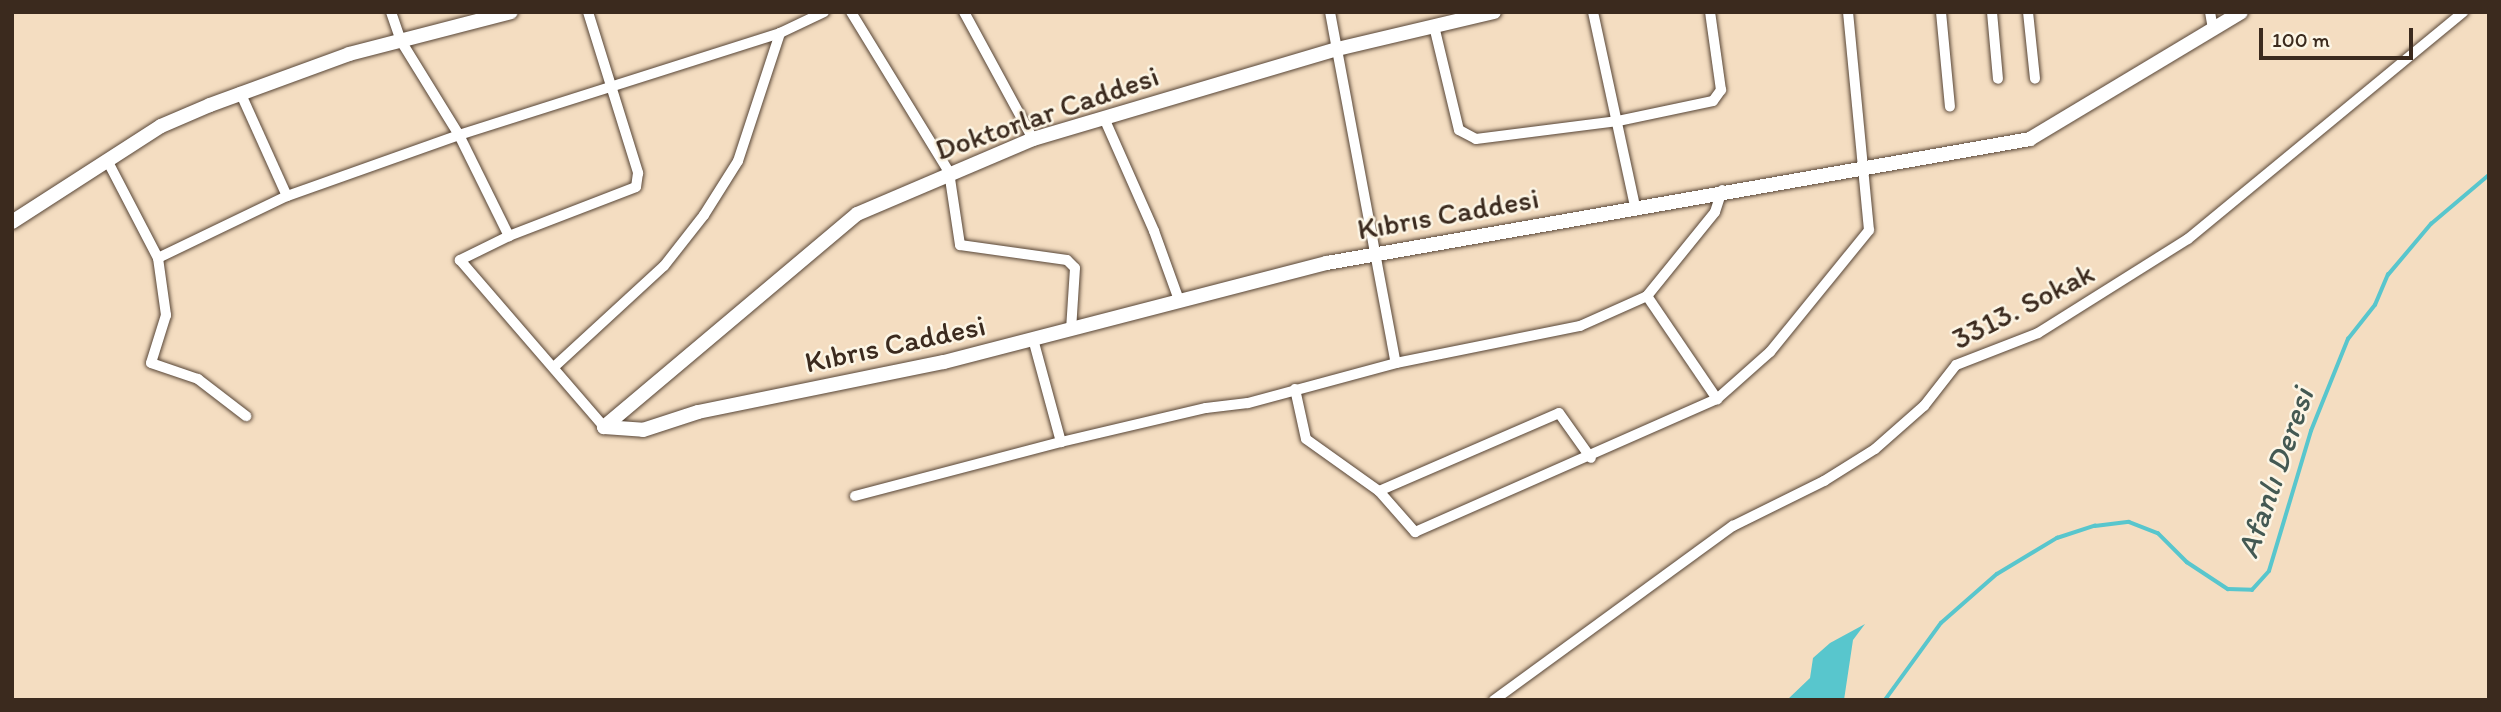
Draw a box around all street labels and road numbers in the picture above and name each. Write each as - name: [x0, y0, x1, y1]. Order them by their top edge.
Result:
- street label: Doktorlar Caddesi: [930, 58, 1164, 168]
- street label: Kıbrıs Caddesi: [1354, 180, 1542, 248]
- street label: 3313. Sokak: [1946, 255, 2100, 357]
- street label: Kıbrıs Caddesi: [801, 307, 989, 381]

